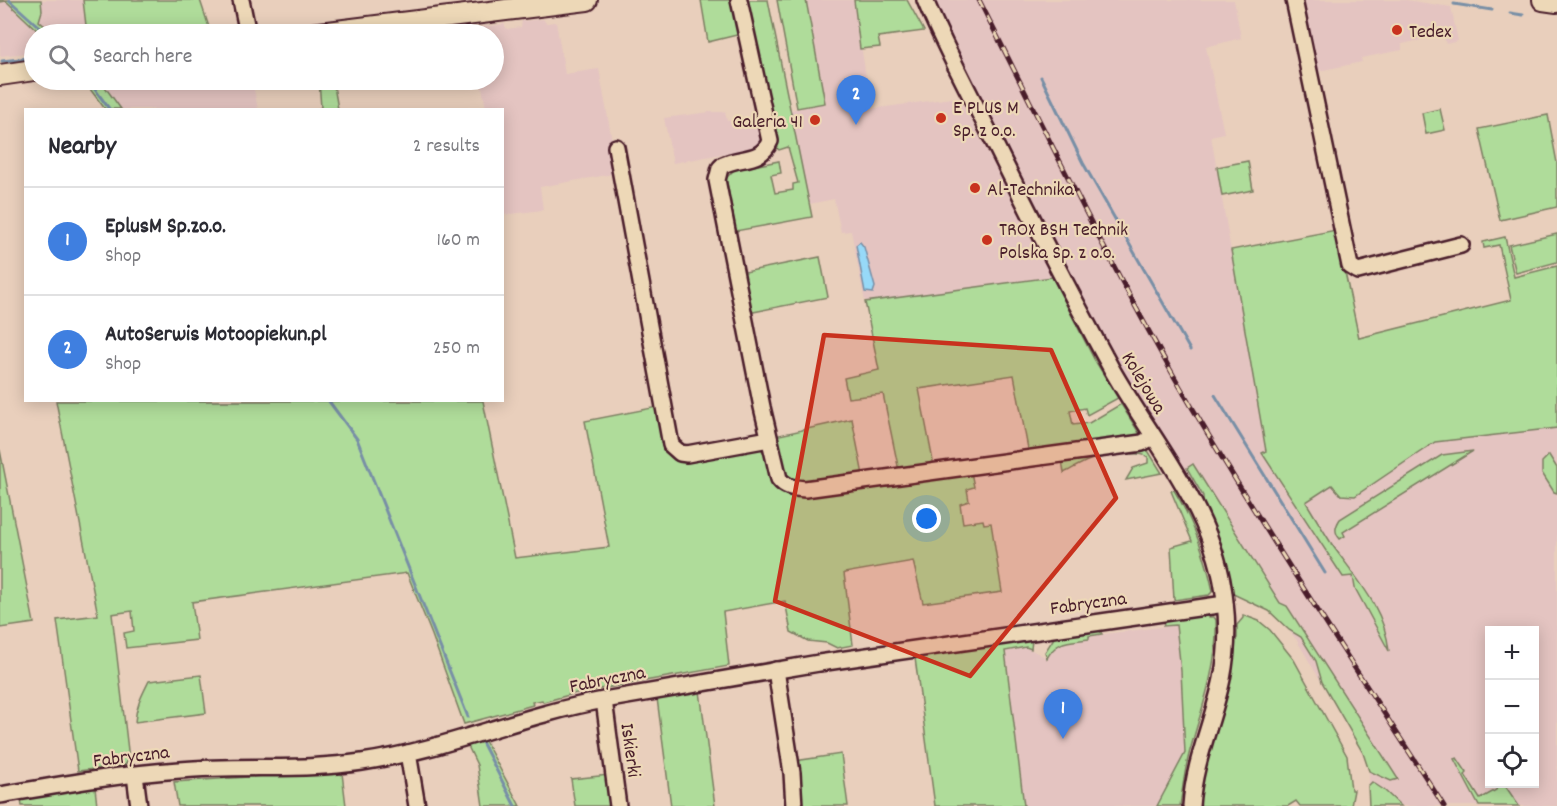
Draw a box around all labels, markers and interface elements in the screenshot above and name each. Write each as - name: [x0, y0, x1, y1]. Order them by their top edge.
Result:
- place label: Tedex: [1409, 19, 1452, 47]
- marker: Tedex: [1390, 23, 1404, 37]
- search box: [24, 24, 504, 90]
- icon: search: [45, 41, 78, 74]
- text: Search here: [93, 42, 192, 73]
- pin: 2: [836, 76, 876, 125]
- place label: E PLUS M Sp. z o.o.: [953, 95, 1019, 146]
- place label: Galeria 41: [732, 109, 803, 137]
- marker: E PLUS M Sp. z o.o.: [934, 111, 948, 125]
- marker: Galeria 41: [808, 113, 822, 127]
- text: Nearby: [48, 129, 116, 166]
- text: 2 results: [413, 133, 480, 161]
- place label: Al-Technika: [987, 177, 1075, 205]
- marker: Al-Technika: [968, 181, 982, 195]
- text: EplusM Sp.zo.o.: [105, 212, 226, 243]
- place label: TROX BSH Technik Polska Sp. z o.o.: [999, 217, 1128, 268]
- text: 1: [65, 227, 70, 255]
- text: 160 m: [437, 227, 480, 255]
- marker: TROX BSH Technik Polska Sp. z o.o.: [980, 233, 994, 247]
- text: Shop: [105, 243, 141, 271]
- text: AutoSerwis Motoopiekun.pl: [105, 320, 326, 351]
- text: 2: [63, 335, 72, 363]
- text: 250 m: [433, 335, 480, 363]
- street label: Kolejowa: [1113, 347, 1172, 420]
- text: Shop: [105, 351, 141, 379]
- your location: [912, 504, 941, 533]
- street label: Fabryczna: [1048, 586, 1129, 624]
- map controls: [1485, 626, 1539, 788]
- button: +: [1485, 626, 1539, 680]
- street label: Fabryczna: [567, 660, 649, 702]
- button: −: [1485, 680, 1539, 734]
- pin: 1: [1044, 690, 1082, 739]
- street label: Iskierki: [611, 721, 647, 780]
- button: locate: [1485, 734, 1539, 788]
- street label: Fabryczna: [92, 739, 172, 777]

